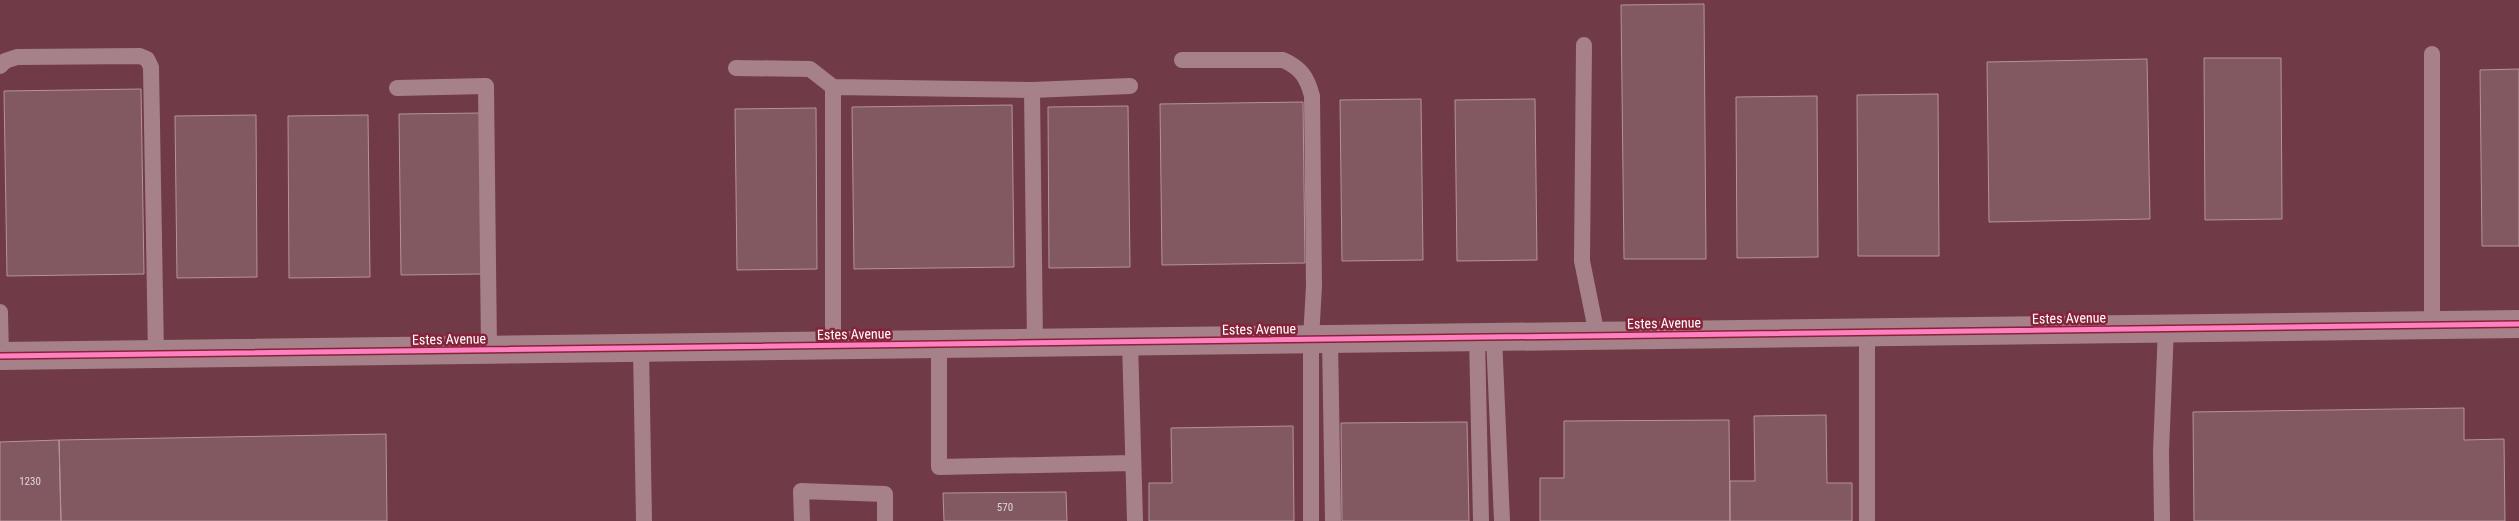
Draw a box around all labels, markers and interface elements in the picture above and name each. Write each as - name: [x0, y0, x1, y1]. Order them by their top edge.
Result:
- street label: Estes Avenue: [2032, 309, 2107, 327]
- street label: Estes Avenue: [1627, 314, 1702, 332]
- street label: Estes Avenue: [1222, 320, 1297, 338]
- street label: Estes Avenue: [817, 325, 892, 343]
- street label: Estes Avenue: [412, 330, 487, 348]
- house number: 1230: [19, 475, 41, 488]
- house number: 570: [997, 501, 1013, 514]

